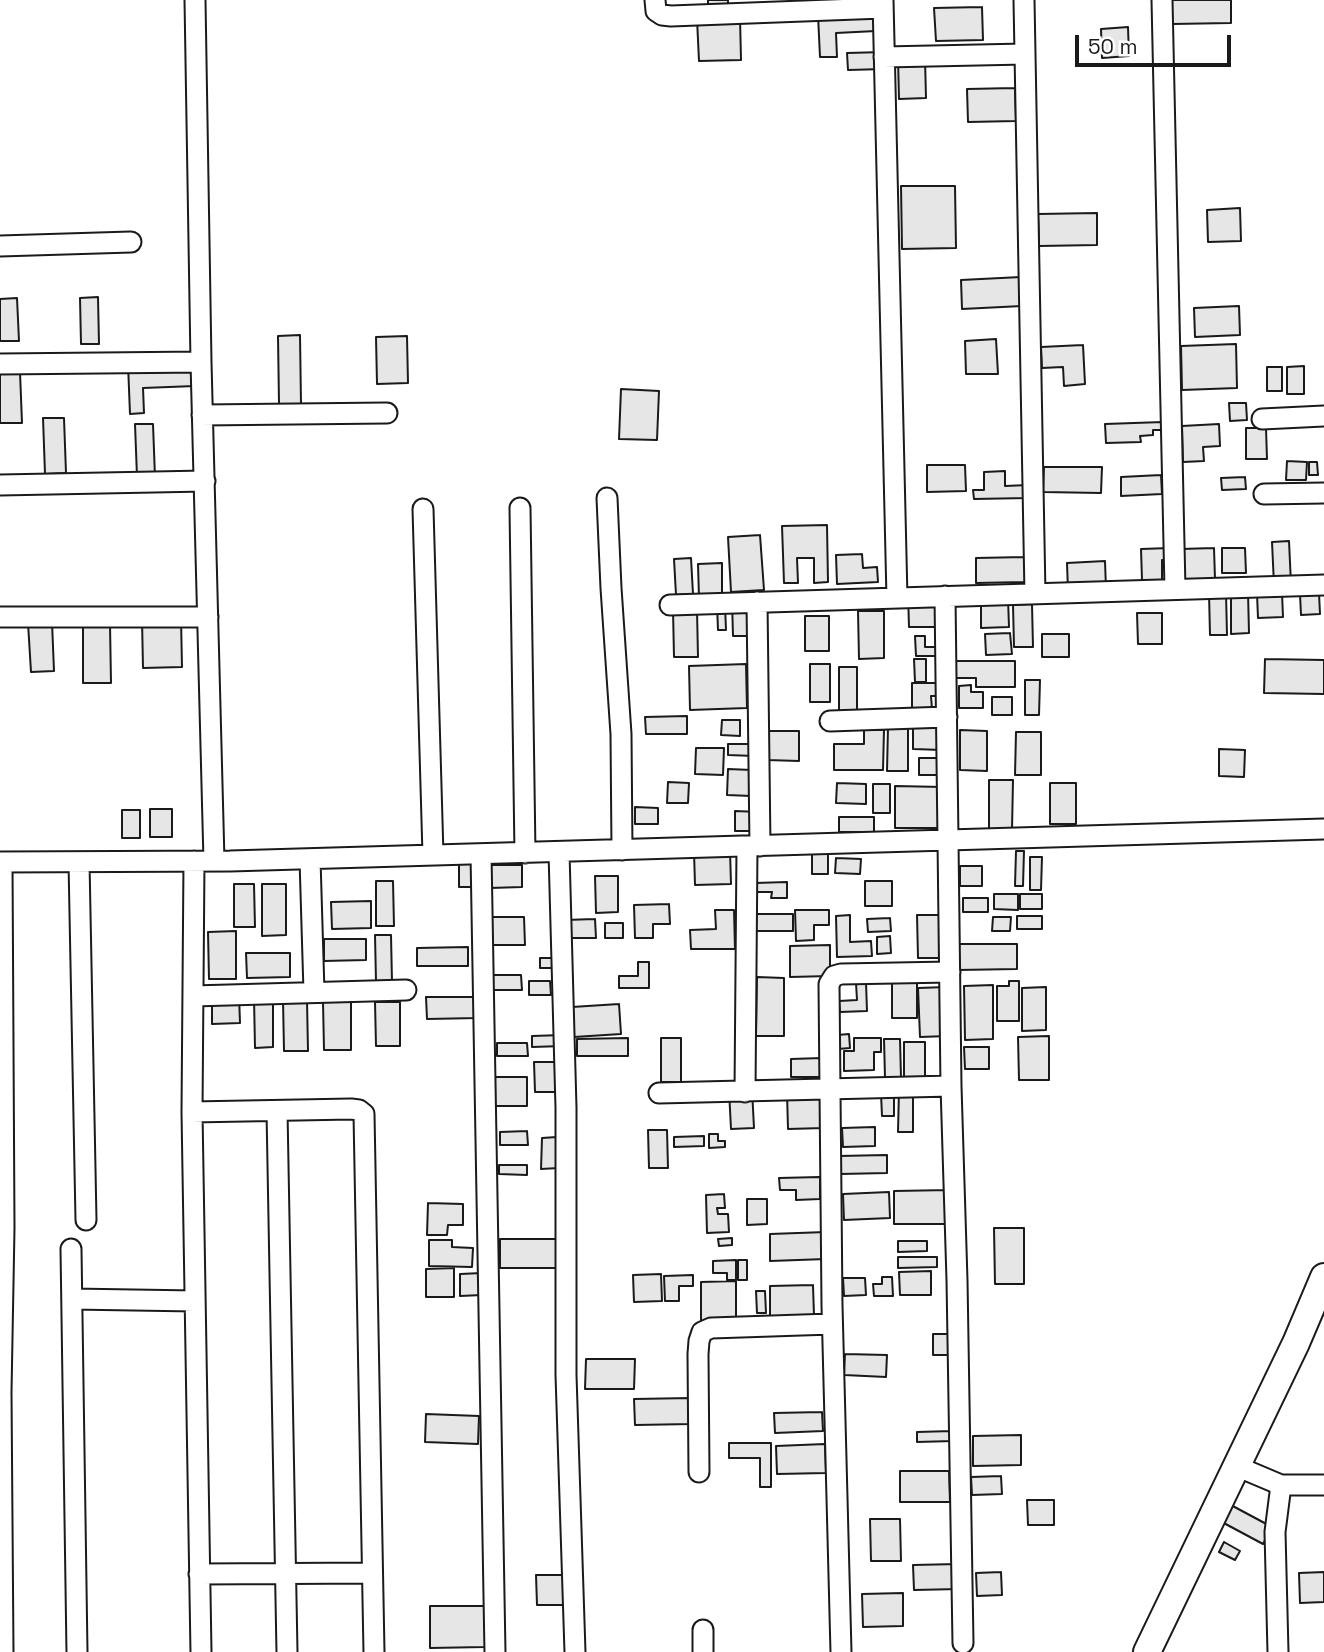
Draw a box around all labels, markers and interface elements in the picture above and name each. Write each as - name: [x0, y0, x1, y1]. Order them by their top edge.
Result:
- scale bar: [1079, 21, 1235, 65]
- text: 50 m: [1088, 33, 1138, 60]

